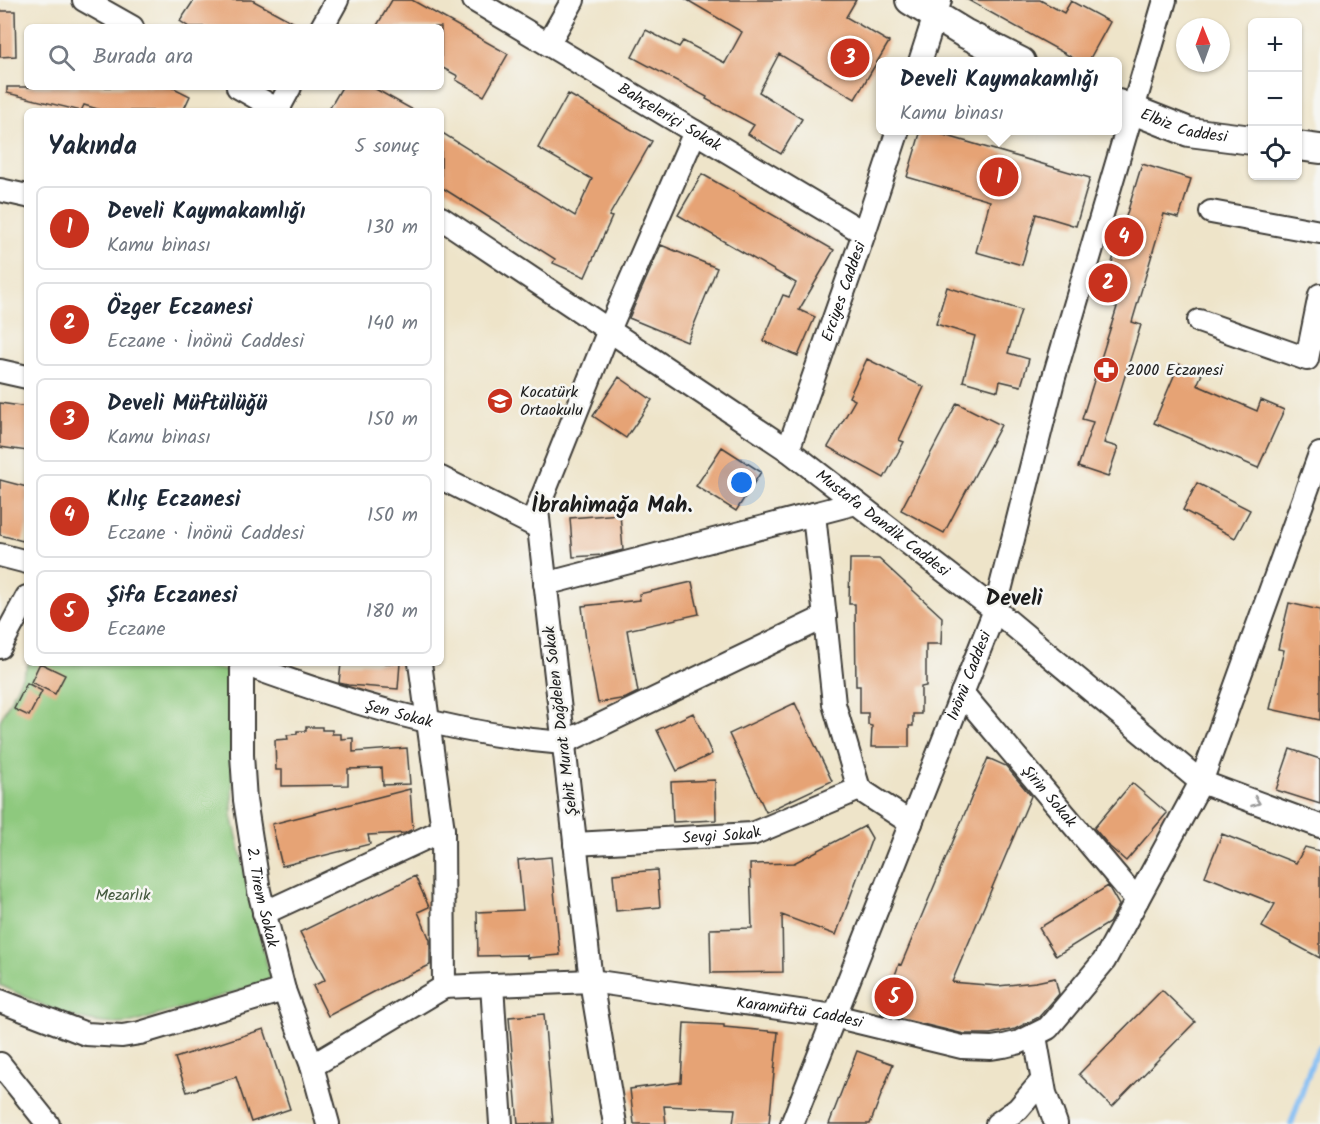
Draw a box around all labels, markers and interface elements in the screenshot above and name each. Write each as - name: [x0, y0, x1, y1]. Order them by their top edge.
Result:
- north arrow: [1176, 18, 1230, 72]
- map controls: [1248, 18, 1302, 180]
- button: +: [1248, 18, 1302, 72]
- search box: [24, 24, 444, 90]
- pin: 3: [830, 36, 870, 80]
- text: Burada ara: [93, 40, 193, 75]
- icon: search: [45, 41, 78, 74]
- popup: [876, 57, 1122, 135]
- text: Develi Kaymakamlığı: [900, 63, 1098, 98]
- button: −: [1248, 72, 1302, 126]
- street label: Bahçeleriçi Sokak: [613, 76, 727, 158]
- text: Kamu binası: [900, 98, 1004, 130]
- street label: Elbiz Caddesi: [1137, 102, 1230, 149]
- text: Yakında: [48, 126, 137, 168]
- button: locate: [1248, 126, 1302, 180]
- text: 5 sonuç: [354, 131, 420, 163]
- pin: 1: [980, 154, 1018, 200]
- text: Develi Kaymakamlığı: [107, 195, 305, 230]
- text: 1: [66, 212, 73, 244]
- text: 130 m: [366, 212, 418, 244]
- pin: 4: [1104, 214, 1144, 260]
- text: Kamu binası: [107, 230, 211, 262]
- street label: Erciyes Caddesi: [814, 237, 873, 345]
- pin: 2: [1088, 260, 1128, 306]
- text: Özger Eczanesi: [107, 291, 253, 326]
- text: 2: [64, 308, 75, 340]
- text: 140 m: [367, 308, 418, 340]
- text: Eczane · İnönü Caddesi: [107, 326, 304, 358]
- pharmacy icon: 2000 Eczanesi: [1091, 355, 1121, 385]
- place label: 2000 Eczanesi: [1126, 358, 1224, 383]
- place label: Kocatürk Ortaokulu: [520, 380, 583, 423]
- school or university icon: Kocatürk Ortaokulu: [485, 386, 515, 416]
- text: Develi Müftülüğü: [107, 387, 267, 422]
- text: 3: [64, 404, 75, 436]
- text: 150 m: [367, 404, 418, 436]
- text: Kamu binası: [107, 422, 211, 454]
- street label: Mustafa Dandik Caddesi: [810, 463, 956, 584]
- your location: [727, 468, 756, 497]
- text: Kılıç Eczanesi: [107, 483, 240, 518]
- district label: İbrahimağa Mah.: [531, 489, 693, 524]
- text: 4: [64, 500, 75, 532]
- text: 150 m: [367, 500, 418, 532]
- text: Eczane · İnönü Caddesi: [107, 518, 304, 550]
- text: Şifa Eczanesi: [107, 579, 237, 614]
- district label: Develi: [986, 582, 1044, 617]
- text: 5: [64, 596, 75, 628]
- text: 180 m: [366, 596, 418, 628]
- text: Eczane: [107, 614, 165, 646]
- street label: Şehit Murat Dağdelen Sokak: [537, 624, 585, 818]
- street label: İnönü Caddesi: [940, 626, 998, 724]
- street label: Şen Sokak: [362, 693, 436, 735]
- street label: Şirin Sokak: [1015, 759, 1083, 833]
- one-way arrow: [1250, 795, 1261, 808]
- street label: Sevgi Sokak: [682, 819, 766, 850]
- street label: 2. Tirem Sokak: [240, 846, 285, 951]
- park label: Mezarlık: [95, 883, 151, 908]
- pin: 5: [874, 974, 914, 1020]
- street label: Karamüftü Caddesi: [735, 990, 867, 1035]

